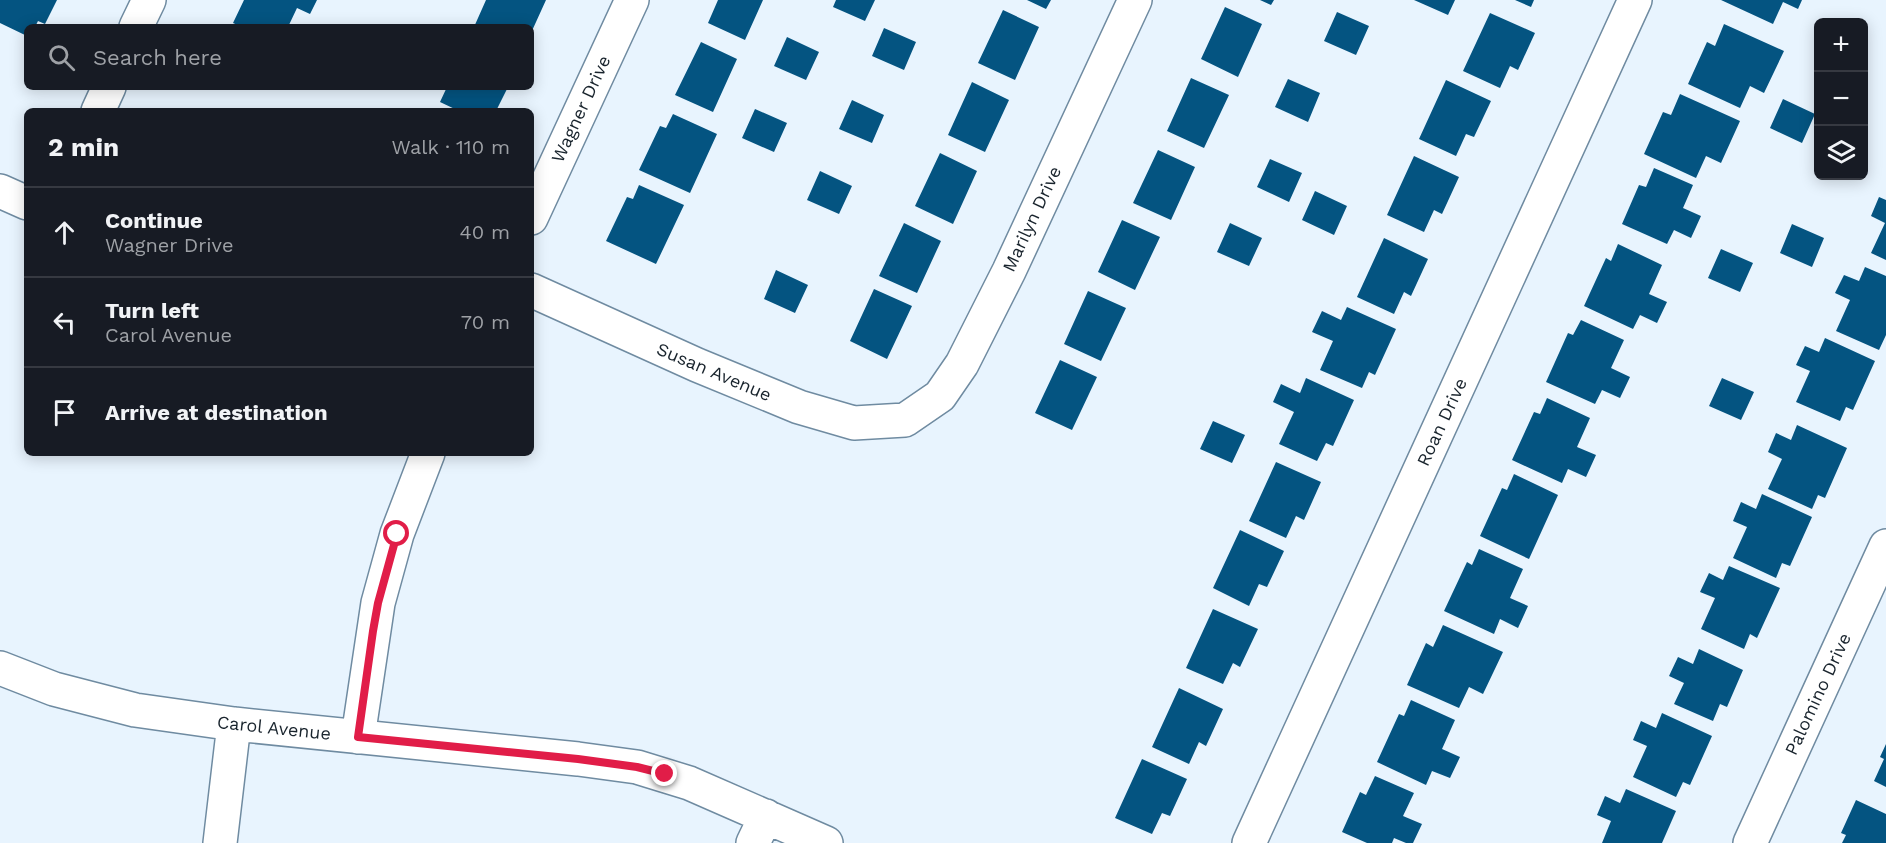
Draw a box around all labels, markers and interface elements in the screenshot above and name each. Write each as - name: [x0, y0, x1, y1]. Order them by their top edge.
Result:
- map controls: [1814, 18, 1868, 180]
- button: +: [1814, 18, 1868, 72]
- search box: [24, 24, 534, 90]
- icon: search: [45, 41, 78, 74]
- text: Search here: [93, 45, 222, 70]
- street label: Wagner Drive: [547, 52, 615, 166]
- button: −: [1814, 72, 1868, 126]
- button: layers: [1814, 126, 1868, 180]
- text: 2 min: [48, 132, 119, 162]
- text: Walk · 110 m: [392, 135, 510, 159]
- street label: Marilyn Drive: [998, 163, 1065, 275]
- text: Continue: [105, 208, 203, 233]
- icon: ahead: [48, 216, 81, 249]
- text: 40 m: [459, 220, 510, 244]
- text: Wagner Drive: [105, 233, 234, 257]
- text: Turn left: [105, 298, 199, 323]
- icon: left: [48, 306, 81, 339]
- text: 70 m: [461, 310, 510, 334]
- text: Carol Avenue: [105, 323, 232, 347]
- street label: Susan Avenue: [654, 338, 775, 405]
- street label: Roan Drive: [1412, 374, 1471, 469]
- icon: arrive: [48, 396, 81, 429]
- text: Arrive at destination: [105, 400, 328, 425]
- route start: [383, 520, 409, 546]
- street label: Palomino Drive: [1780, 629, 1855, 758]
- street label: Carol Avenue: [216, 711, 332, 744]
- route end: [651, 760, 677, 786]

